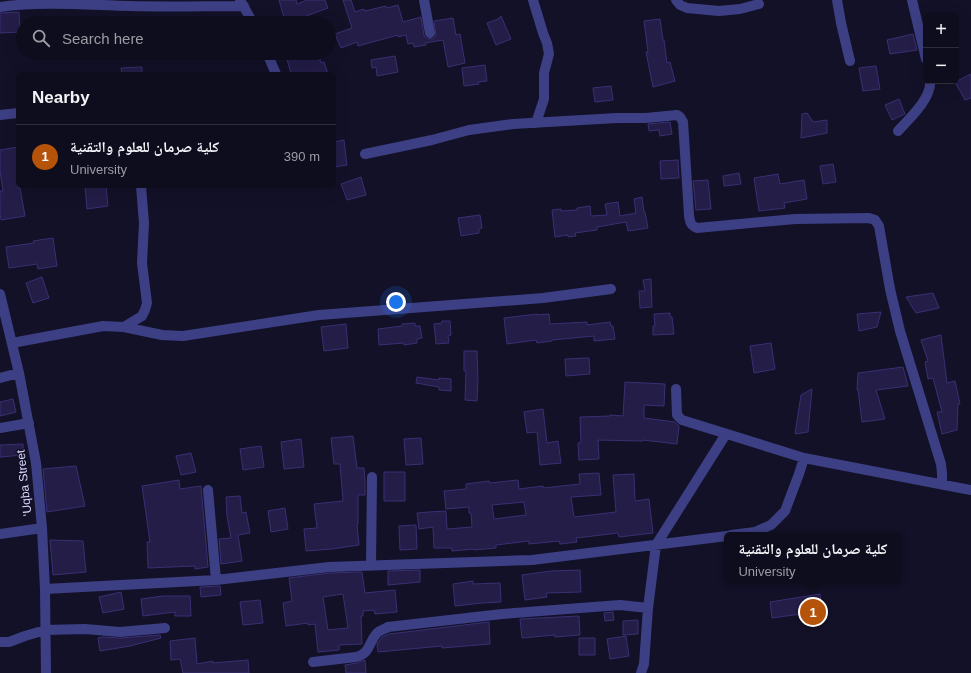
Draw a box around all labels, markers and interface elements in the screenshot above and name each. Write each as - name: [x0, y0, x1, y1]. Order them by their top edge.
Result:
- map controls: [923, 12, 959, 84]
- button: +: [923, 12, 959, 48]
- search box: [16, 16, 336, 60]
- icon: search: [30, 27, 52, 49]
- text: Search here: [62, 30, 144, 47]
- button: −: [923, 48, 959, 84]
- text: Nearby: [32, 88, 90, 107]
- text: كلية صرمان للعلوم والتقنية: [70, 138, 219, 155]
- text: 1: [41, 149, 49, 164]
- text: 390 m: [284, 149, 320, 164]
- text: University: [70, 162, 127, 177]
- your location: [386, 292, 406, 312]
- street label: ‘Uqba Street: [13, 448, 34, 517]
- popup: [724, 532, 902, 584]
- text: كلية صرمان للعلوم والتقنية: [738, 540, 888, 557]
- text: University: [738, 564, 796, 579]
- pin: 1: [800, 597, 826, 627]

